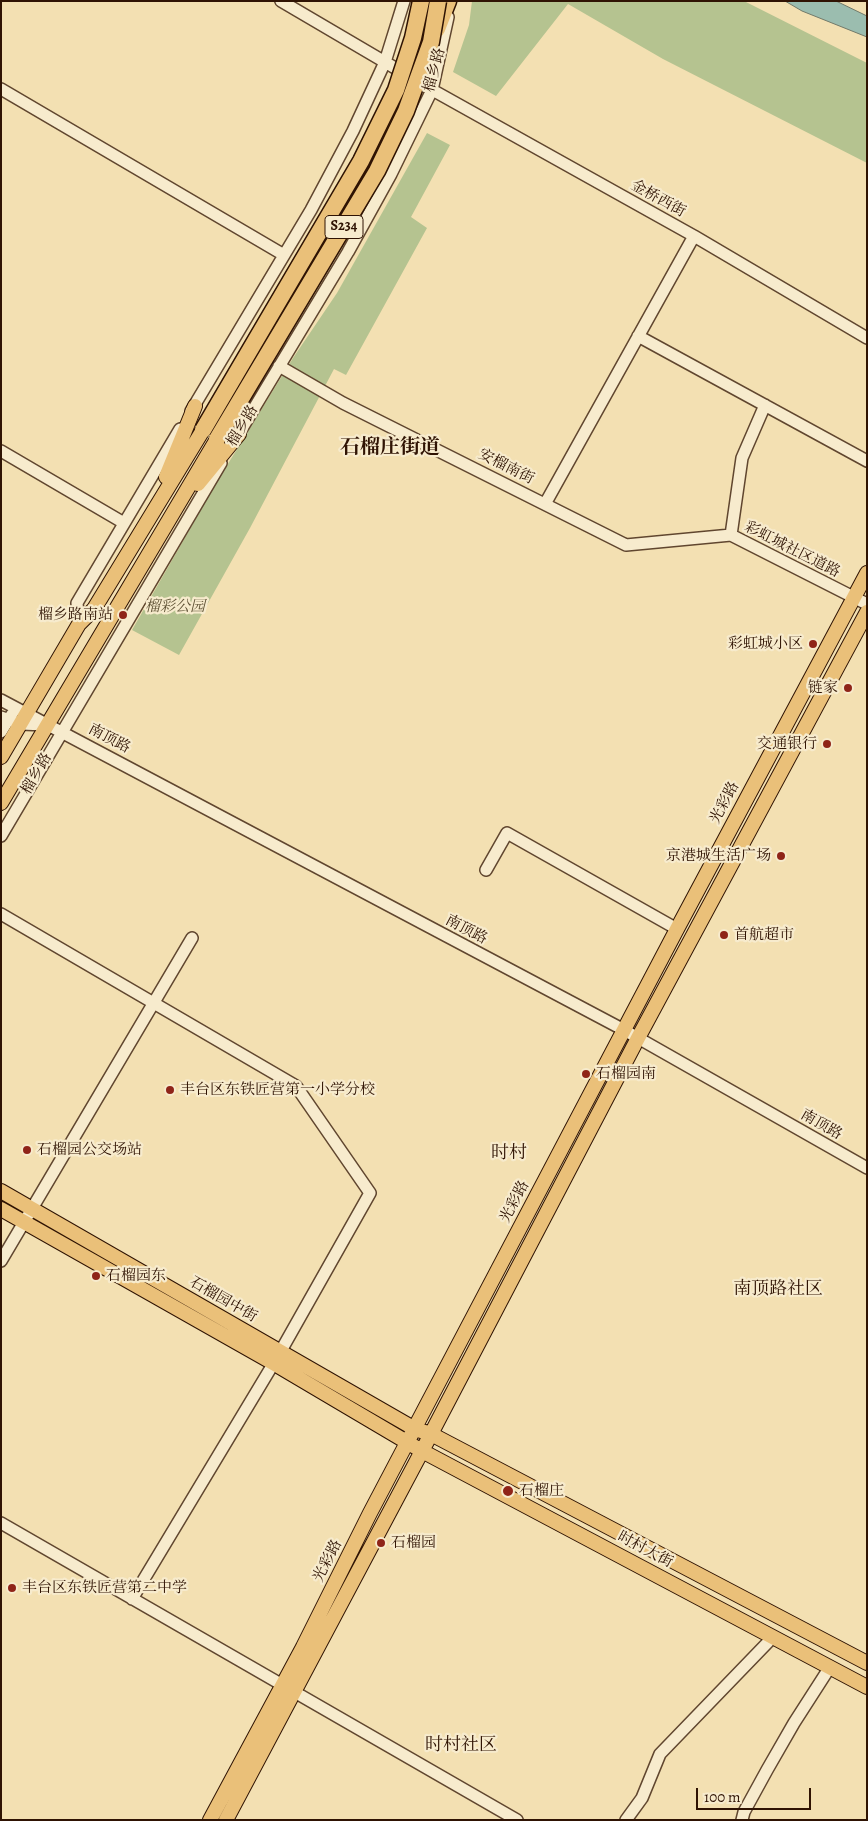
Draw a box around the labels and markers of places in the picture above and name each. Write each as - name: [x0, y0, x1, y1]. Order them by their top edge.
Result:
- place label: 榴乡路南站: [38, 606, 113, 624]
- marker: 榴乡路南站: [117, 609, 129, 621]
- place label: 彩虹城小区: [728, 635, 803, 653]
- marker: 彩虹城小区: [807, 638, 819, 650]
- place label: 链家: [808, 679, 838, 697]
- marker: 链家: [842, 682, 854, 694]
- place label: 交通银行: [757, 735, 817, 753]
- marker: 交通银行: [821, 738, 833, 750]
- place label: 京港城生活广场: [666, 847, 771, 865]
- marker: 京港城生活广场: [775, 850, 787, 862]
- place label: 首航超市: [734, 926, 794, 944]
- marker: 首航超市: [718, 929, 730, 941]
- place label: 石榴园南: [596, 1065, 656, 1083]
- marker: 石榴园南: [580, 1068, 592, 1080]
- place label: 丰台区东铁匠营第一小学分校: [180, 1081, 375, 1099]
- marker: 丰台区东铁匠营第一小学分校: [164, 1084, 176, 1096]
- place label: 石榴园公交场站: [37, 1141, 142, 1159]
- marker: 石榴园公交场站: [21, 1144, 33, 1156]
- place label: 石榴园东: [106, 1267, 166, 1285]
- marker: 石榴园东: [90, 1270, 102, 1282]
- place label: 石榴庄: [519, 1482, 564, 1500]
- marker: 石榴庄: [501, 1484, 515, 1498]
- place label: 石榴园: [391, 1534, 436, 1552]
- marker: 石榴园: [375, 1537, 387, 1549]
- place label: 丰台区东铁匠营第二中学: [22, 1579, 187, 1597]
- marker: 丰台区东铁匠营第二中学: [6, 1582, 18, 1594]

